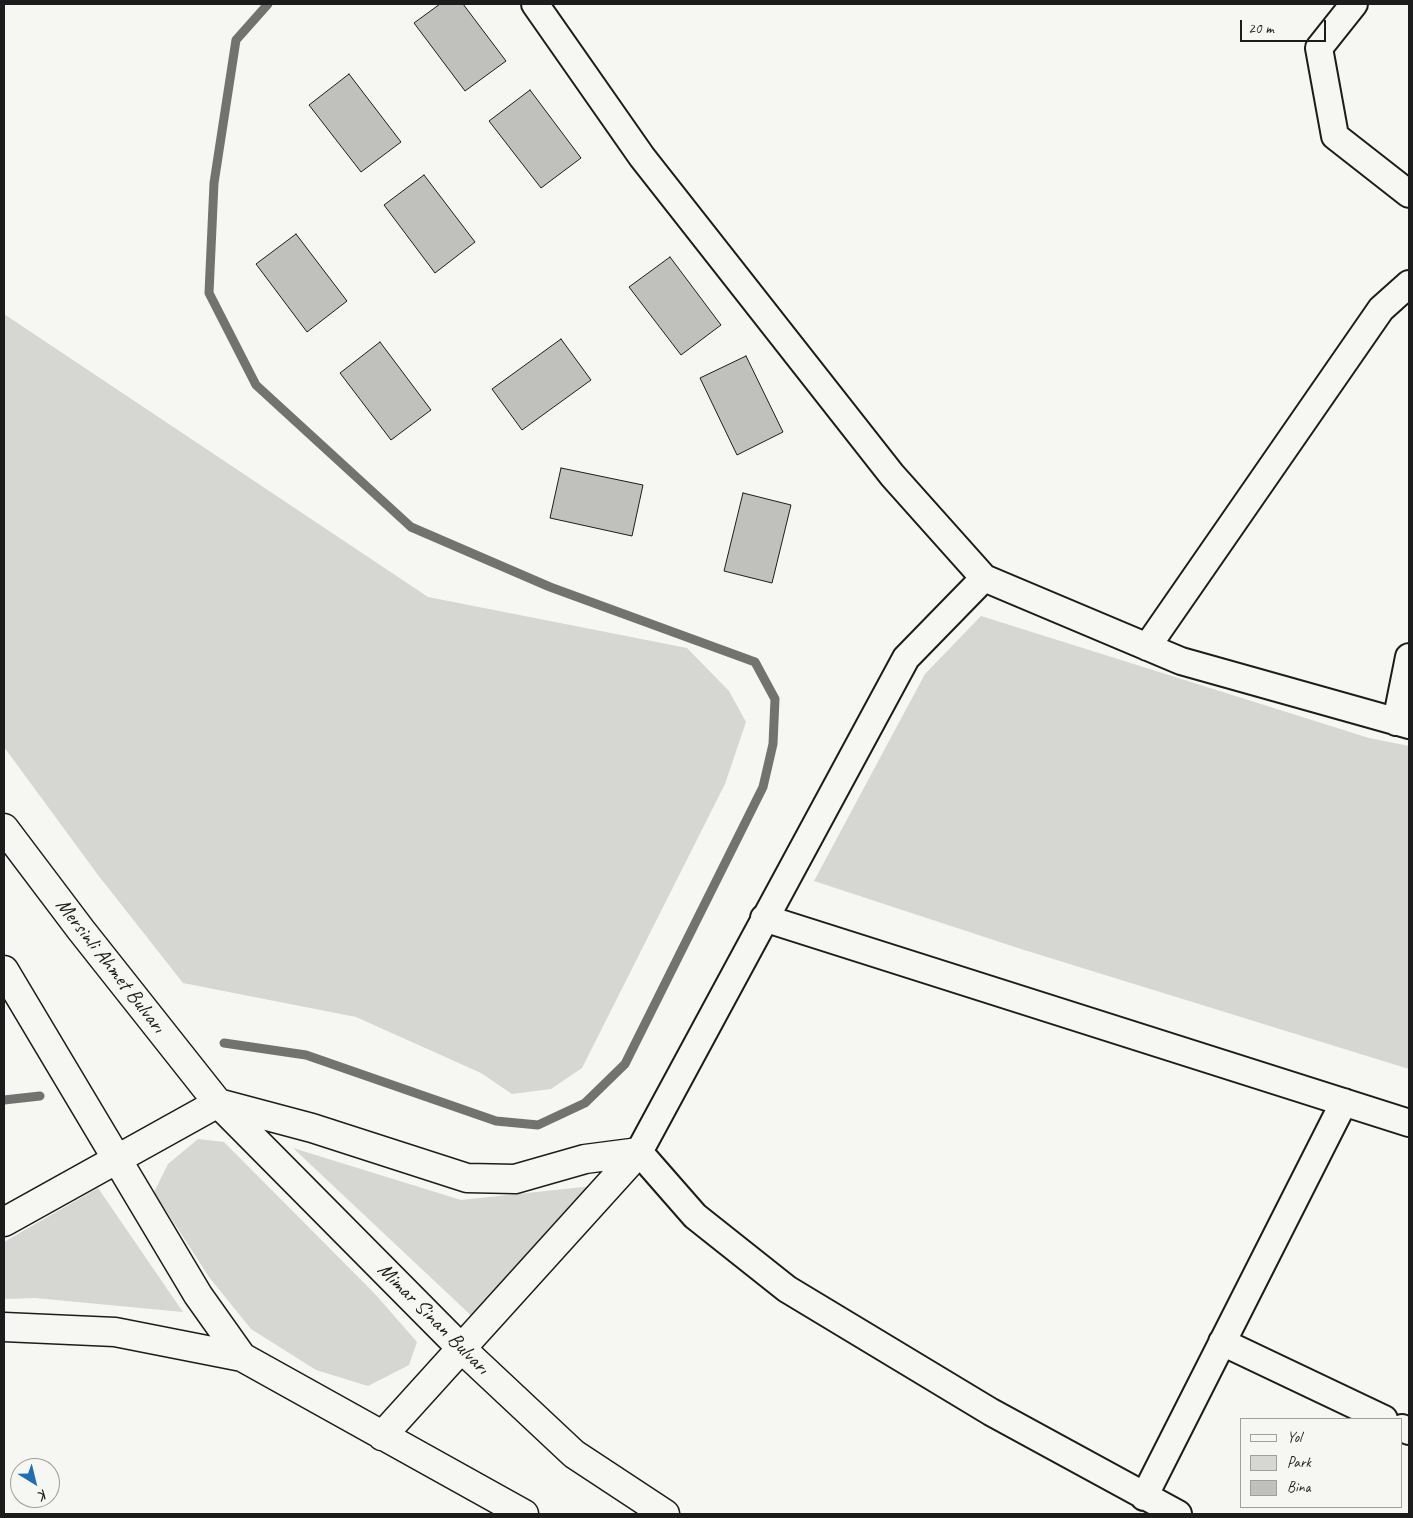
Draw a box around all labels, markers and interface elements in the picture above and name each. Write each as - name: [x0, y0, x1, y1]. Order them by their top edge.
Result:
- scale bar: [1243, 10, 1329, 42]
- text: 20 m: [1248, 19, 1274, 38]
- street label: Mersinli Ahmet Bulvarı: [50, 894, 170, 1038]
- street label: Mimar Sinan Bulvarı: [372, 1258, 494, 1380]
- legend: [1240, 1418, 1403, 1508]
- text: Yol: [1287, 1428, 1302, 1447]
- text: Park: [1287, 1453, 1311, 1472]
- north arrow: [10, 1458, 60, 1508]
- text: Bina: [1287, 1478, 1311, 1497]
- text: K: [36, 1486, 51, 1504]

